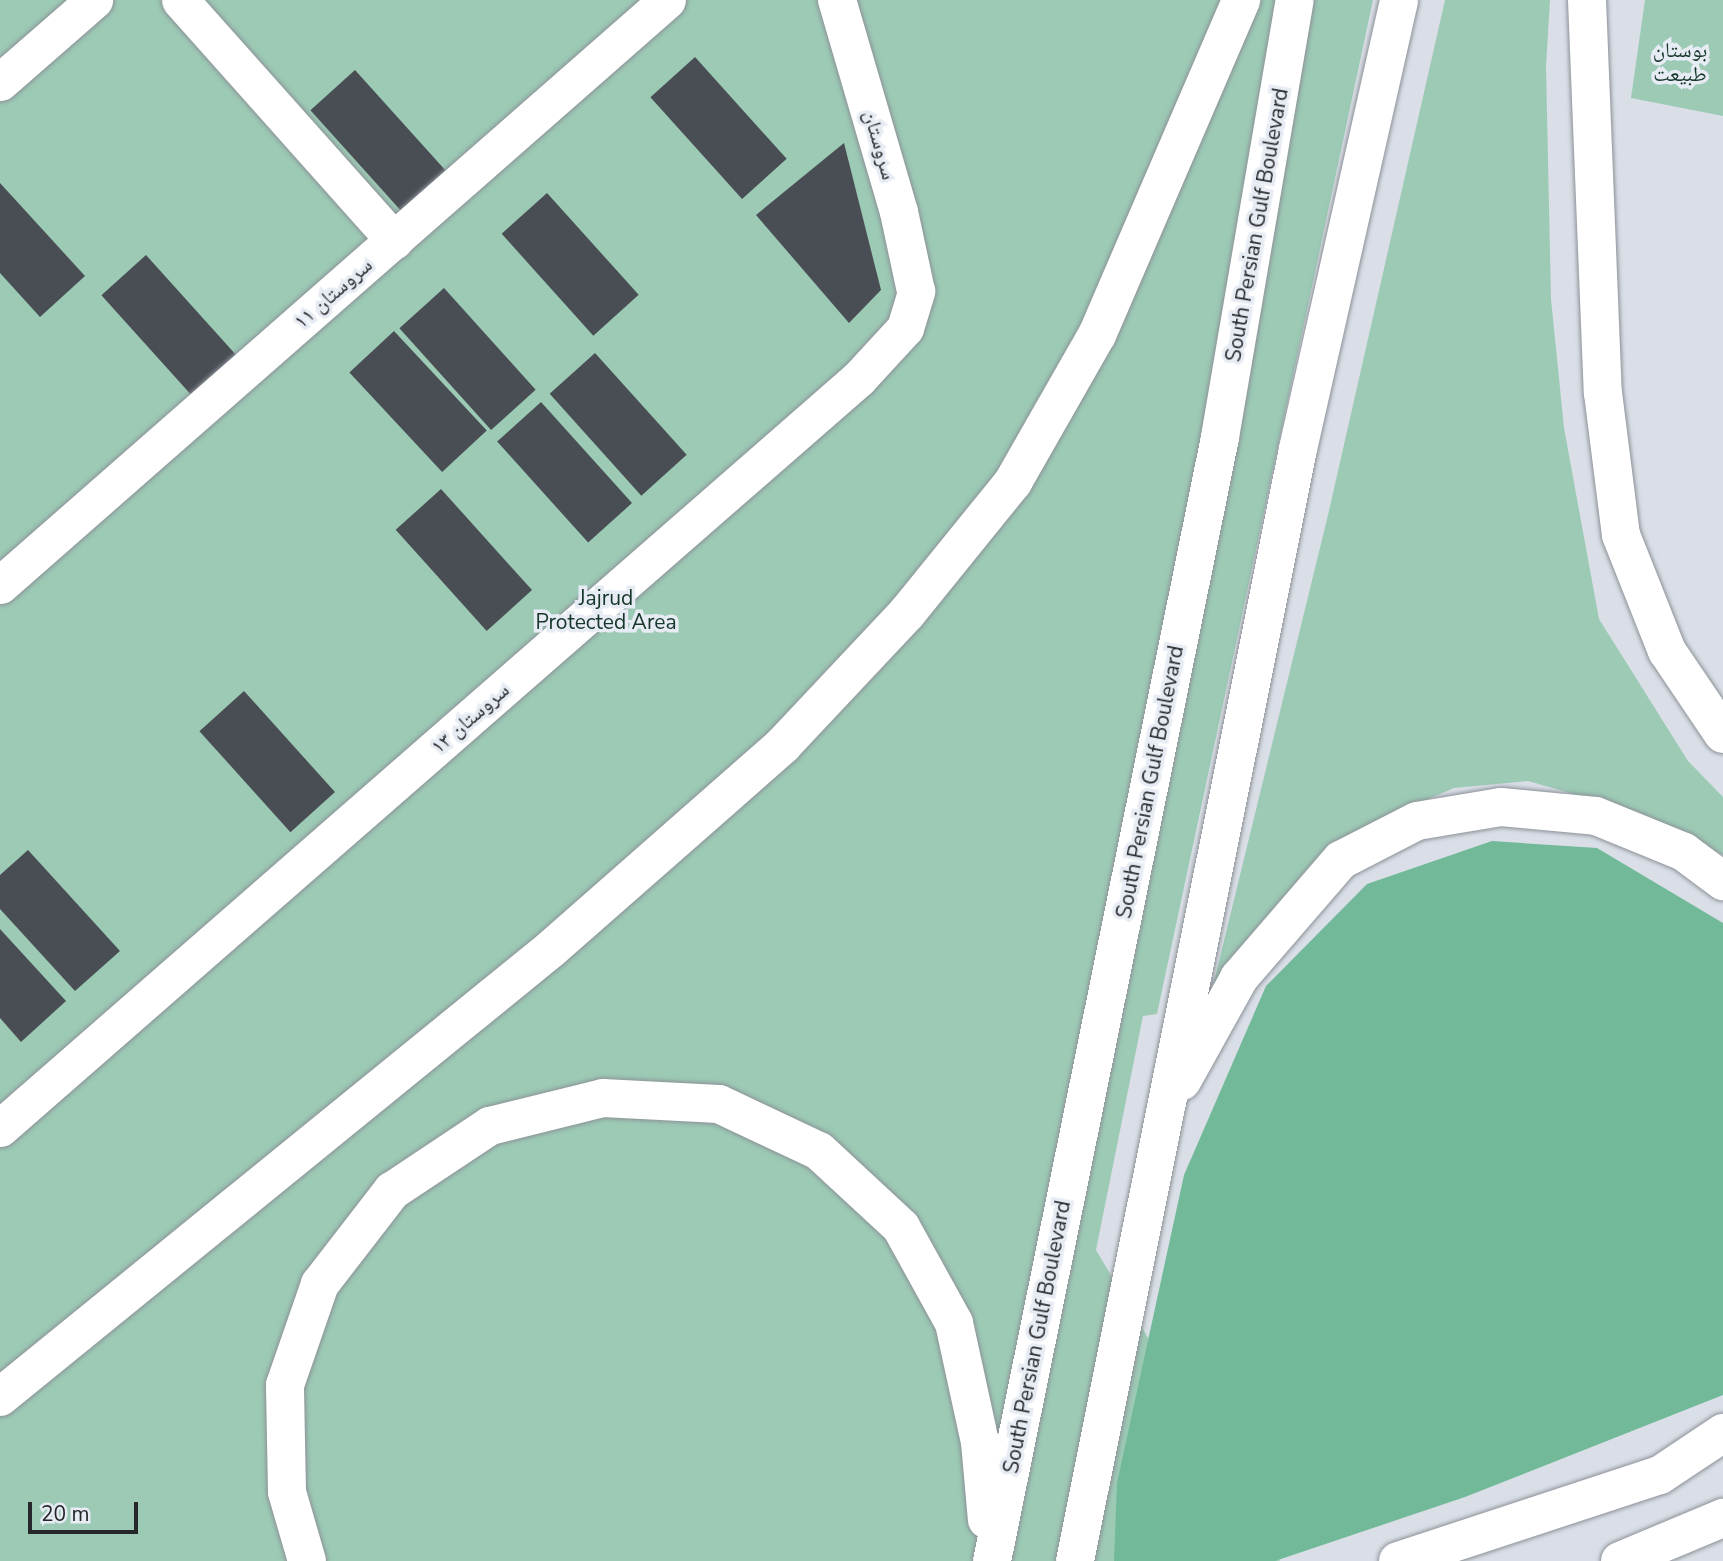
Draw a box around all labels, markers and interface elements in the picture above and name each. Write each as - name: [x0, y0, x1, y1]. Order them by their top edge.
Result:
- park label: بوستان طبیعت: [1653, 37, 1707, 87]
- street label: South Persian Gulf Boulevard: [1220, 86, 1294, 364]
- street label: سروستان: [858, 107, 902, 183]
- street label: سروستان ۱۱: [289, 252, 377, 334]
- park label: Jajrud Protected Area: [535, 585, 677, 635]
- street label: South Persian Gulf Boulevard: [1111, 643, 1189, 921]
- street label: سروستان ۱۳: [426, 677, 514, 759]
- street label: South Persian Gulf Boulevard: [998, 1198, 1076, 1476]
- scale bar: [32, 1488, 142, 1532]
- text: 20 m: [41, 1500, 90, 1528]

